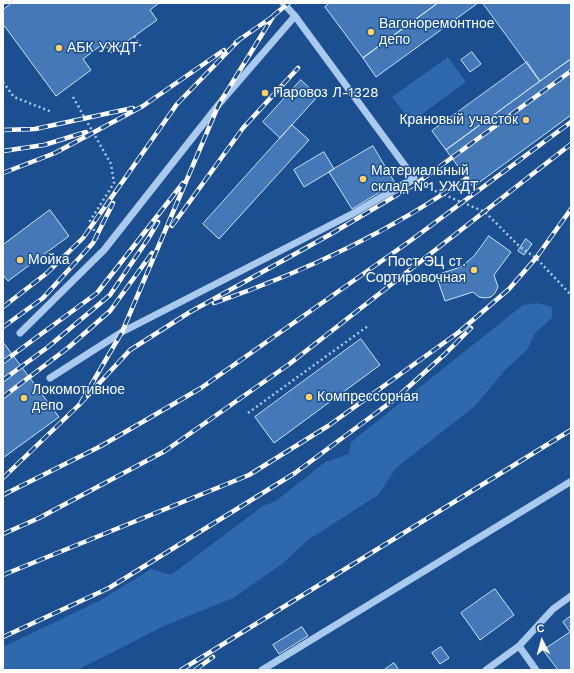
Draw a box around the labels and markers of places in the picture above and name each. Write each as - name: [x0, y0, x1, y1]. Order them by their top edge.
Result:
- place label: Вагоноремонтное депо: [379, 16, 495, 48]
- marker: Вагоноремонтное депо: [366, 27, 376, 37]
- place label: АБК УЖДТ: [67, 40, 138, 56]
- marker: АБК УЖДТ: [54, 43, 64, 53]
- place label: Паровоз Л-1328: [273, 85, 379, 101]
- marker: Паровоз Л-1328: [260, 88, 270, 98]
- place label: Крановый участок: [399, 112, 518, 128]
- marker: Крановый участок: [521, 115, 531, 125]
- place label: Материальный склад №1 УЖДТ: [371, 163, 479, 196]
- marker: Материальный склад №1 УЖДТ: [358, 174, 368, 184]
- place label: Мойка: [28, 252, 70, 268]
- place label: Пост ЭЦ ст. Сортировочная: [366, 254, 466, 286]
- marker: Мойка: [15, 255, 25, 265]
- marker: Пост ЭЦ ст. Сортировочная: [469, 265, 479, 275]
- place label: Локомотивное депо: [32, 382, 125, 414]
- place label: Компрессорная: [317, 389, 419, 405]
- marker: Компрессорная: [304, 392, 314, 402]
- marker: Локомотивное депо: [19, 393, 29, 403]

